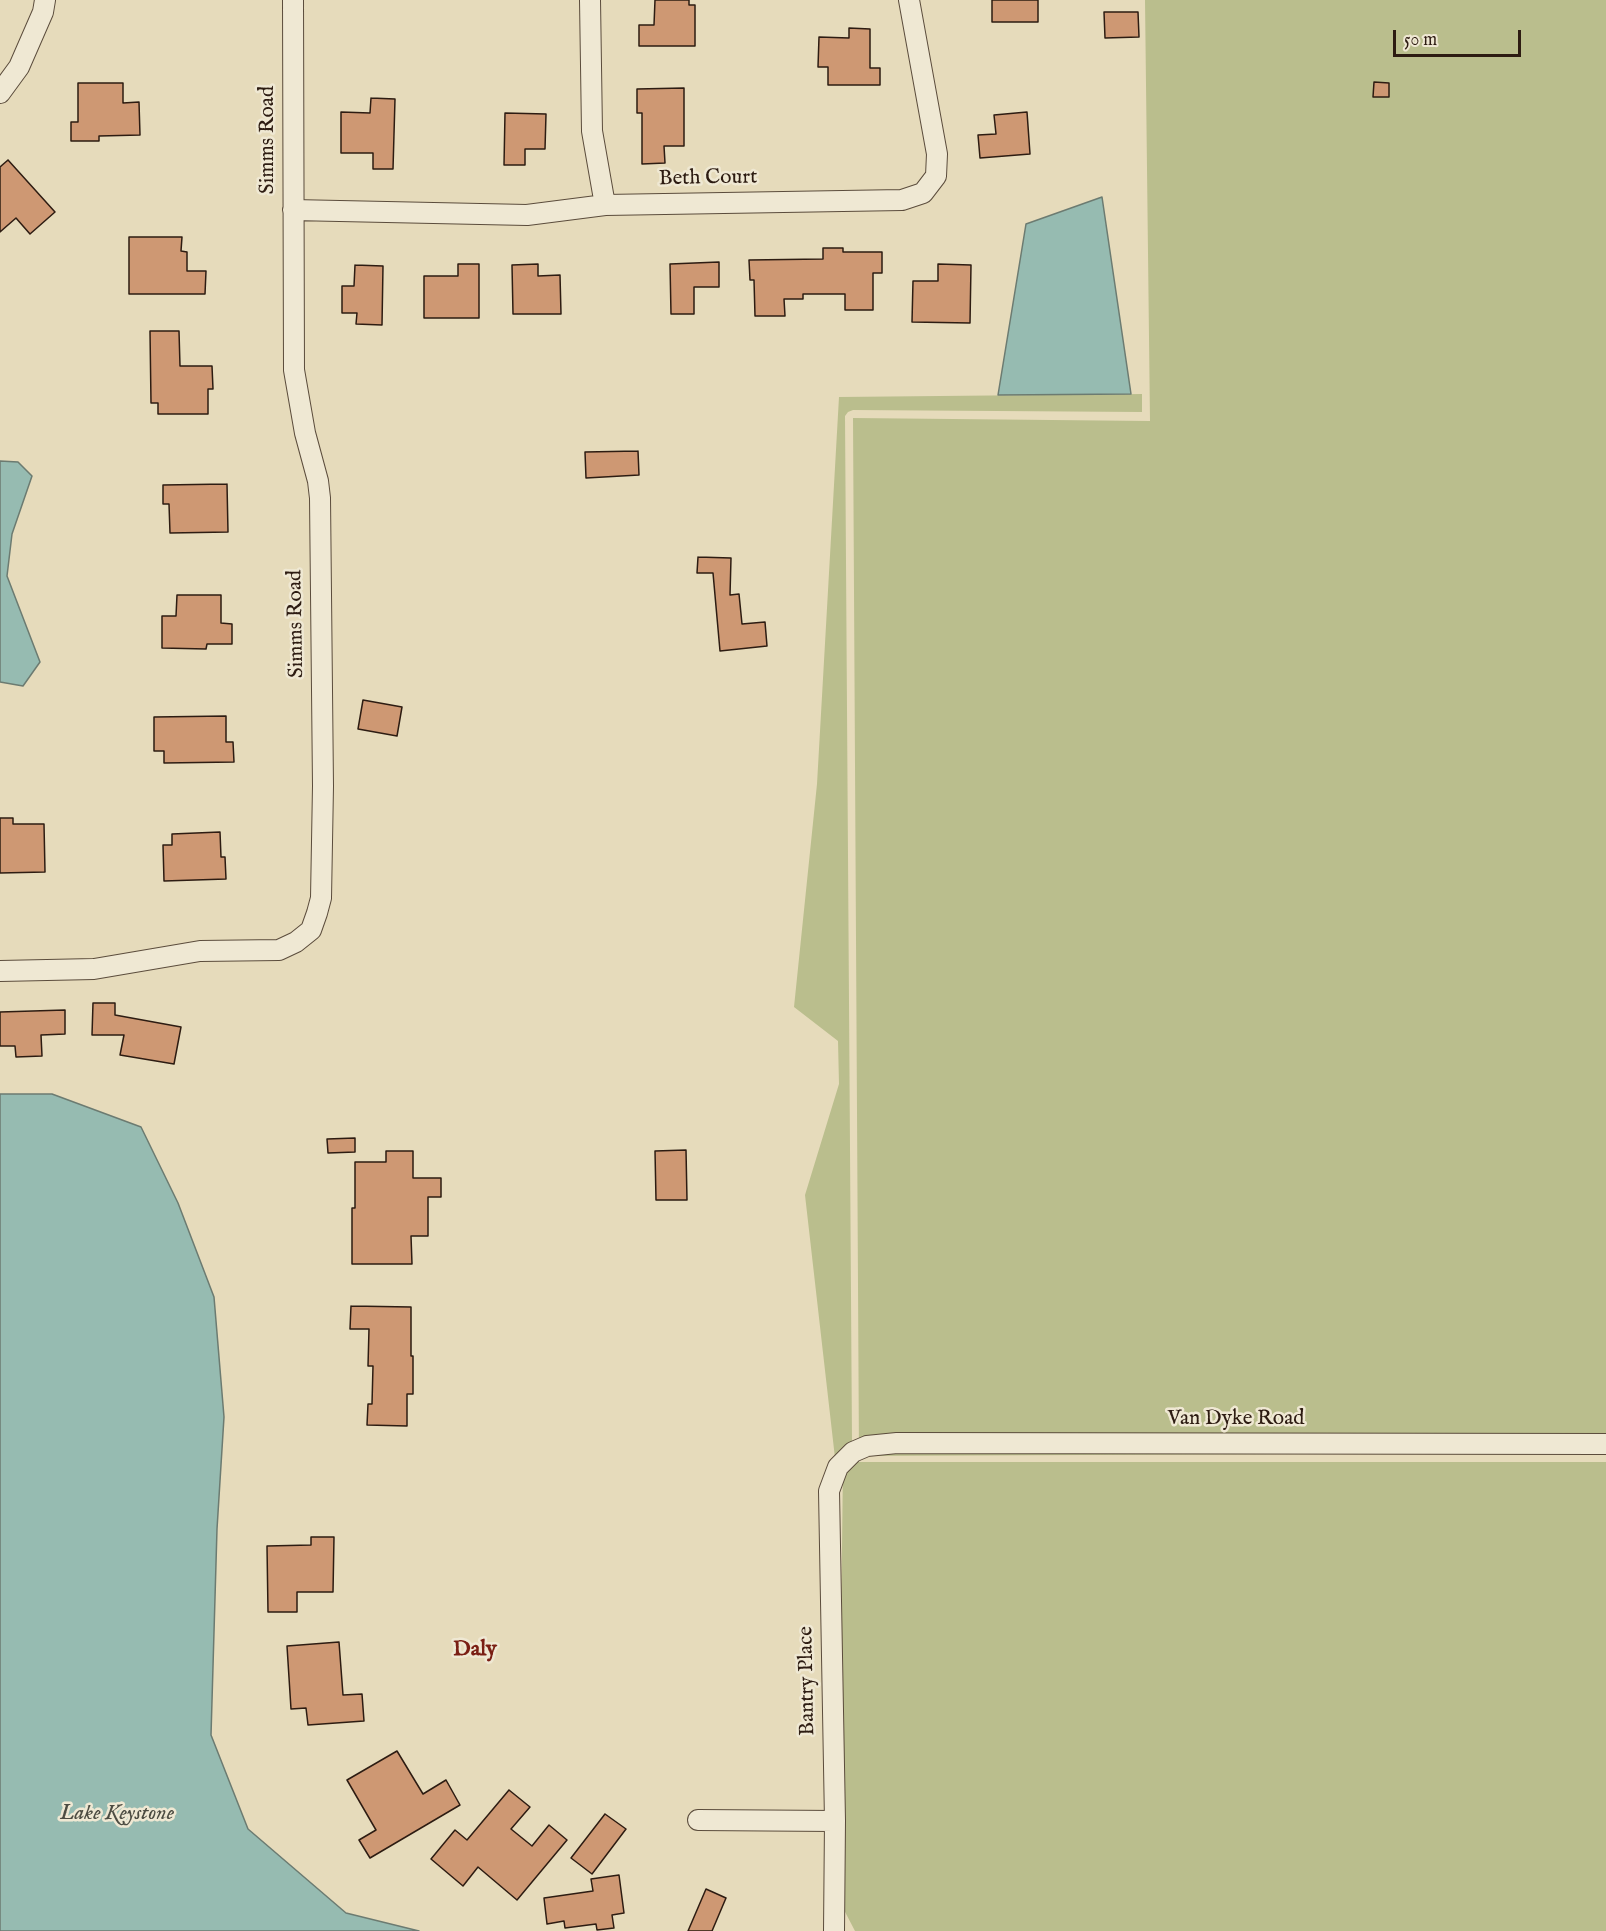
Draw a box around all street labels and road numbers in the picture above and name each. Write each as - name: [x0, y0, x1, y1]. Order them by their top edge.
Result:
- street label: Simms Road: [256, 86, 282, 194]
- street label: Beth Court: [659, 166, 757, 192]
- street label: Simms Road: [283, 570, 311, 678]
- street label: Van Dyke Road: [1168, 1407, 1304, 1433]
- street label: Bantry Place: [794, 1626, 822, 1736]

